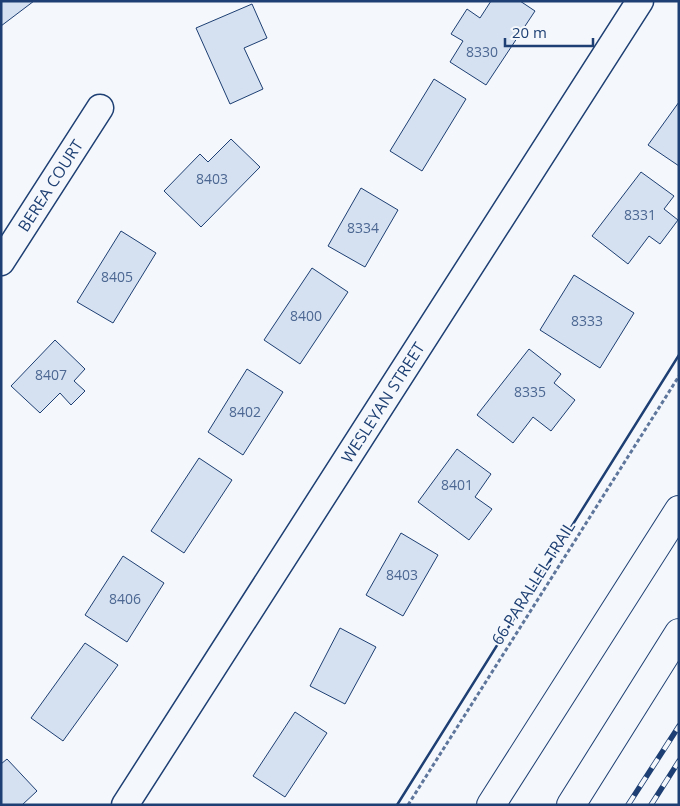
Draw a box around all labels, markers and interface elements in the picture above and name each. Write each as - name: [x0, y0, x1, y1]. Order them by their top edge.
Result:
- scale bar: [505, 15, 592, 47]
- text: 20 m: [512, 22, 547, 42]
- house number: 8330: [466, 42, 498, 61]
- street label: BEREA COURT: [13, 135, 88, 236]
- house number: 8403: [196, 169, 228, 188]
- house number: 8331: [624, 205, 656, 224]
- house number: 8334: [347, 218, 379, 237]
- house number: 8405: [101, 267, 133, 286]
- house number: 8400: [290, 306, 322, 325]
- house number: 8333: [571, 311, 603, 330]
- street label: WESLEYAN STREET: [336, 338, 430, 467]
- house number: 8407: [35, 365, 67, 384]
- house number: 8335: [514, 382, 546, 401]
- house number: 8402: [229, 402, 261, 421]
- house number: 8401: [441, 475, 473, 494]
- street label: 66 PARALLEL TRAIL: [486, 517, 580, 649]
- house number: 8403: [386, 565, 418, 584]
- house number: 8406: [109, 589, 141, 608]

